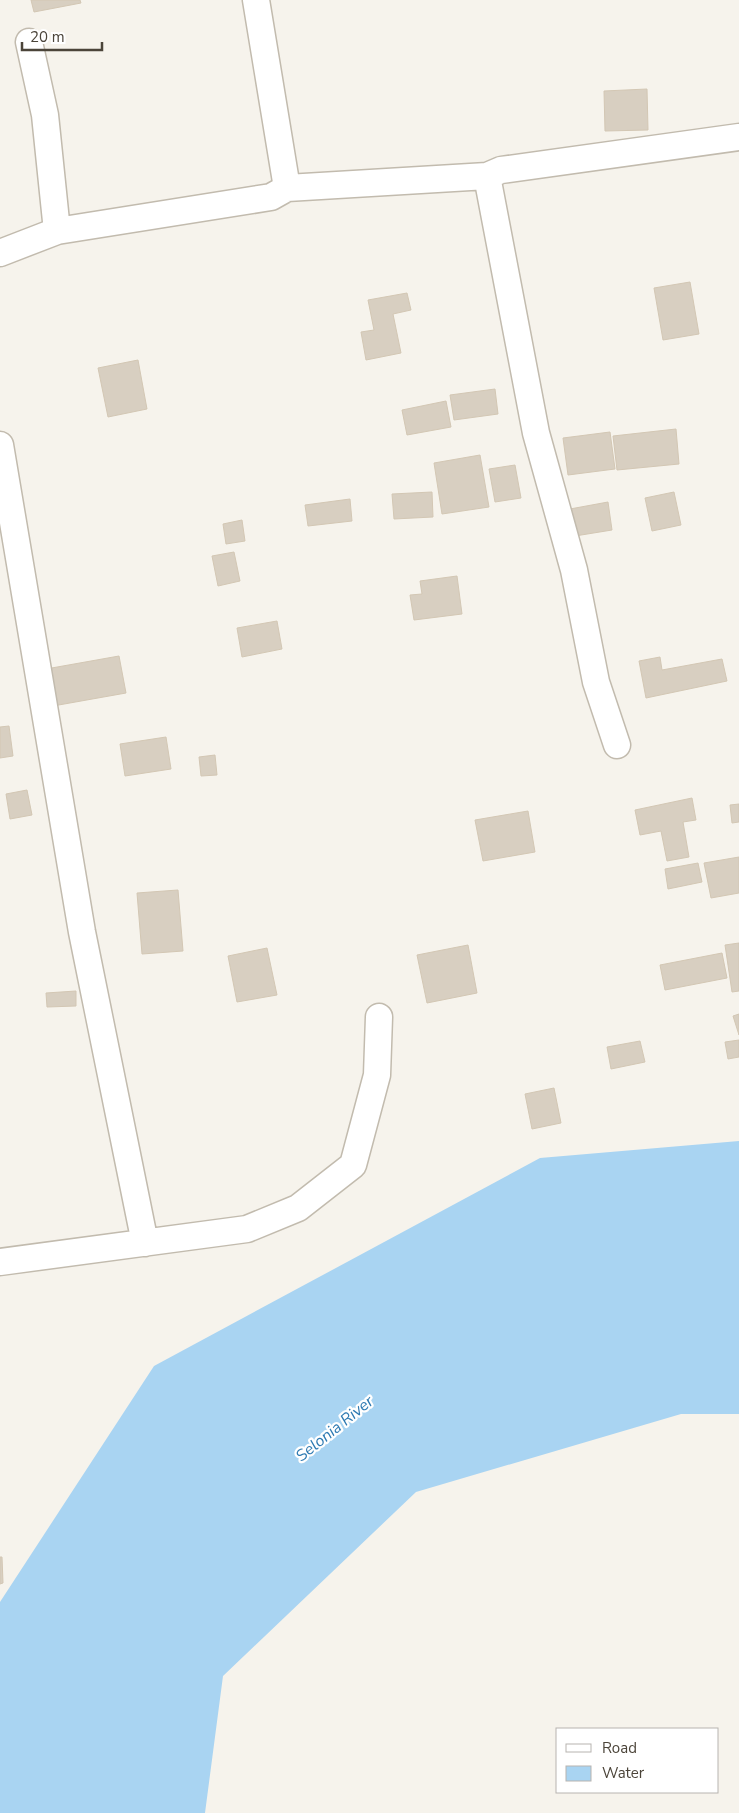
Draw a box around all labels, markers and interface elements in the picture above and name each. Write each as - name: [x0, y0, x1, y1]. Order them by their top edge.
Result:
- scale bar: [22, 20, 102, 52]
- text: 20 m: [30, 27, 65, 47]
- water label: Selonia River: [291, 1390, 379, 1467]
- legend: [556, 1728, 719, 1793]
- text: Road: [602, 1738, 637, 1758]
- text: Water: [602, 1763, 645, 1783]

